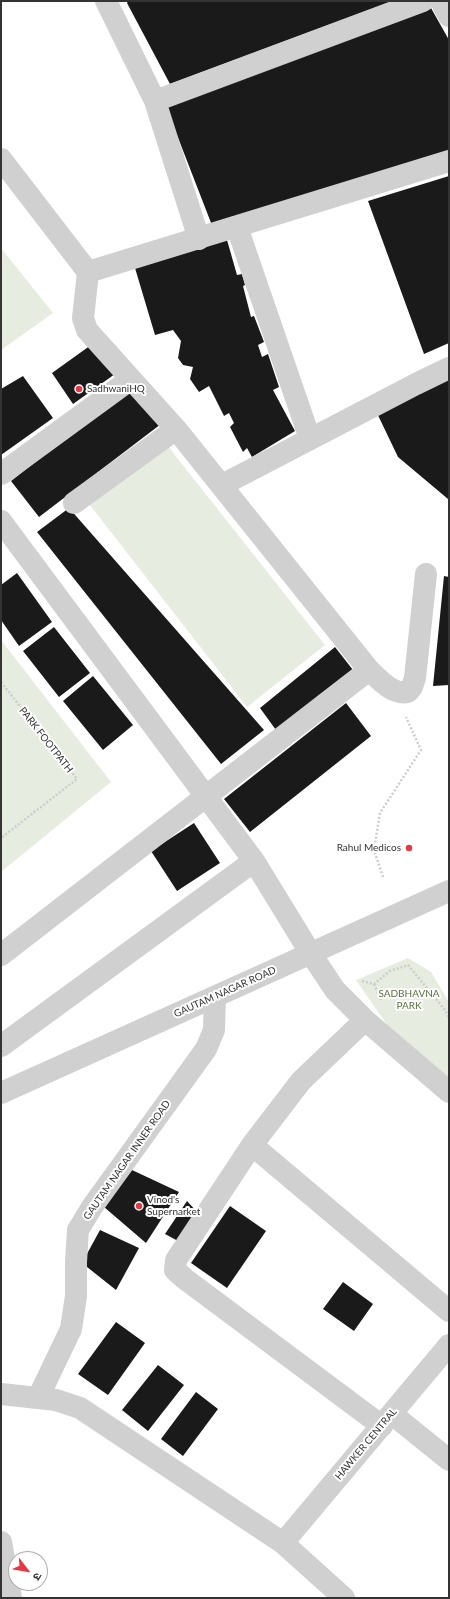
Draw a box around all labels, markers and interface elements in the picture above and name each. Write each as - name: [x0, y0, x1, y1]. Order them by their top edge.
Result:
- place label: SadhwaniHQ: [87, 383, 145, 395]
- marker: SadhwaniHQ: [74, 384, 84, 394]
- street label: PARK FOOTPATH: [17, 705, 75, 775]
- place label: Rahul Medicos: [337, 842, 401, 854]
- marker: Rahul Medicos: [404, 843, 414, 853]
- street label: GAUTAM NAGAR ROAD: [172, 964, 278, 1020]
- park label: SADBHAVNA PARK: [378, 988, 440, 1012]
- street label: GAUTAM NAGAR INNER ROAD: [81, 1098, 173, 1222]
- place label: Vinod's Supernarket: [147, 1194, 200, 1218]
- marker: Vinod's Supernarket: [134, 1201, 144, 1211]
- street label: HAWKER CENTRAL: [333, 1406, 399, 1482]
- north arrow: [8, 1551, 48, 1591]
- text: उ: [31, 1571, 45, 1583]

